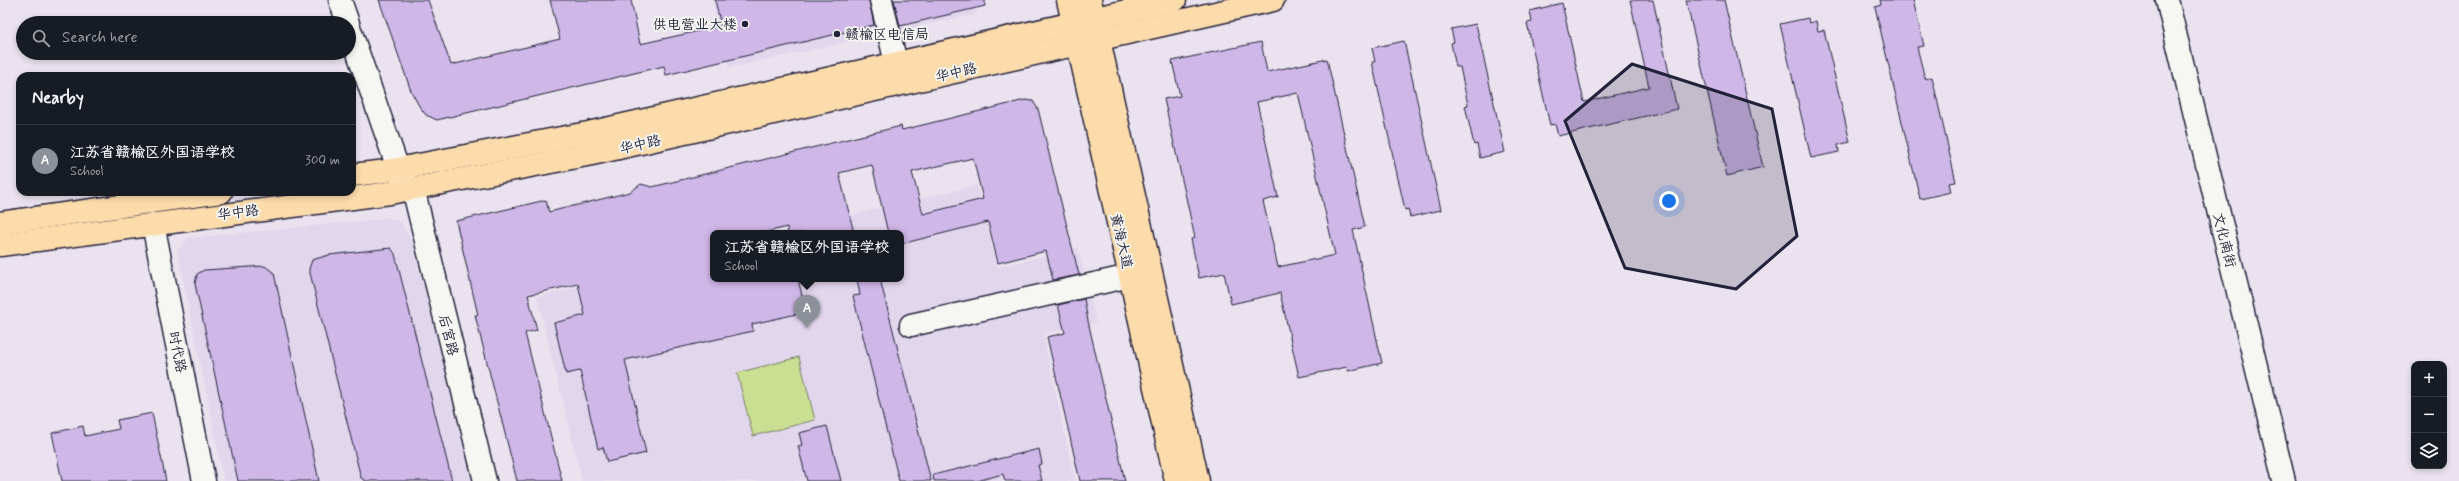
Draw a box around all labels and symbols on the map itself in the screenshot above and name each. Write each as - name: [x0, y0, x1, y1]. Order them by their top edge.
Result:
- place label: 供电营业大楼: [653, 16, 737, 34]
- marker: 供电营业大楼: [740, 19, 750, 29]
- place label: 赣榆区电信局: [845, 26, 929, 44]
- marker: 赣榆区电信局: [832, 29, 842, 39]
- street label: 华中路: [934, 59, 979, 86]
- street label: 华中路: [618, 131, 663, 158]
- your location: [1659, 191, 1679, 211]
- street label: 华中路: [216, 202, 260, 224]
- street label: 文化南街: [2209, 211, 2240, 270]
- street label: 黄海大道: [1106, 212, 1136, 271]
- pin: A: [794, 295, 820, 328]
- street label: 后宫路: [434, 313, 462, 358]
- street label: 时代路: [164, 330, 190, 375]

